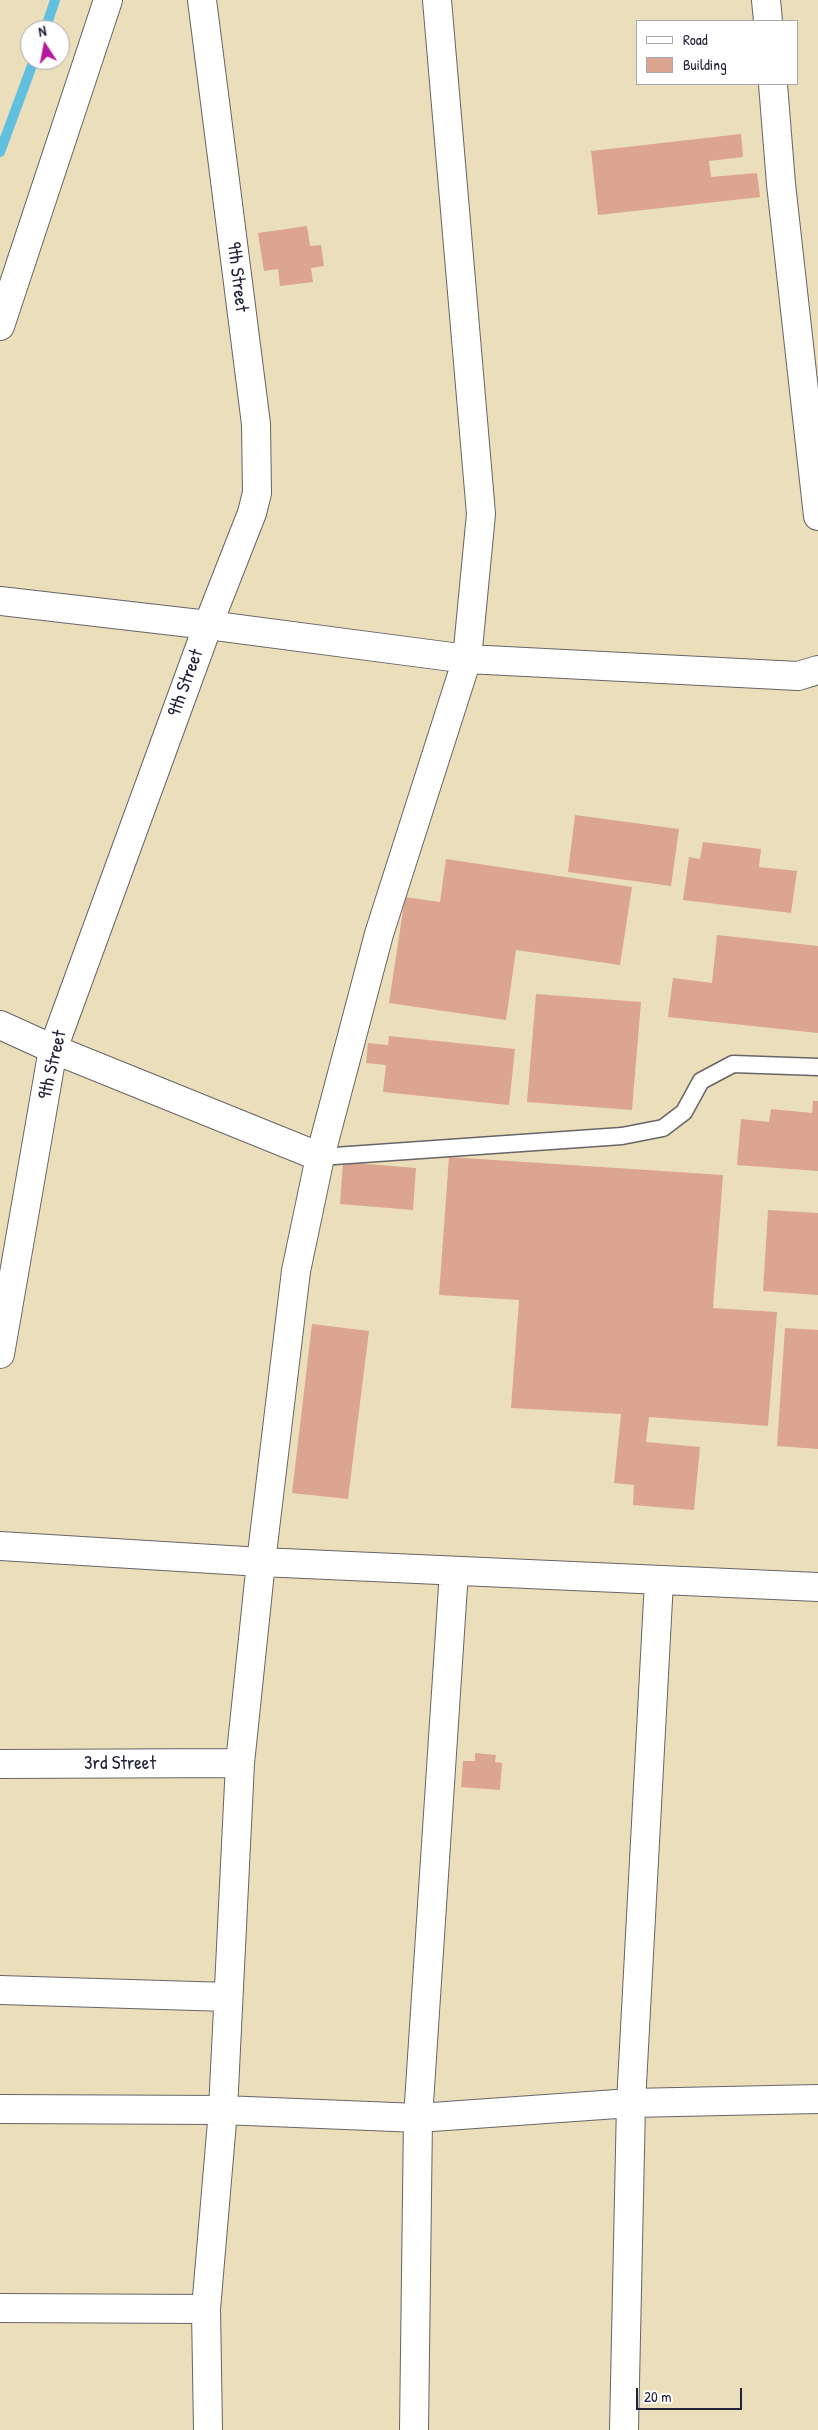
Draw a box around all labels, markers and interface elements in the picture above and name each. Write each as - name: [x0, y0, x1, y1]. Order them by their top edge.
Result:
- north arrow: [20, 20, 70, 70]
- legend: [636, 20, 798, 85]
- text: N: [37, 21, 48, 41]
- text: Road: [683, 29, 708, 50]
- text: Building: [683, 54, 727, 75]
- street label: 9th Street: [221, 241, 253, 313]
- street label: 9th Street: [163, 646, 209, 720]
- street label: 9th Street: [34, 1028, 72, 1102]
- street label: 3rd Street: [84, 1753, 156, 1775]
- scale bar: [638, 2378, 744, 2410]
- text: 20 m: [644, 2386, 671, 2407]

